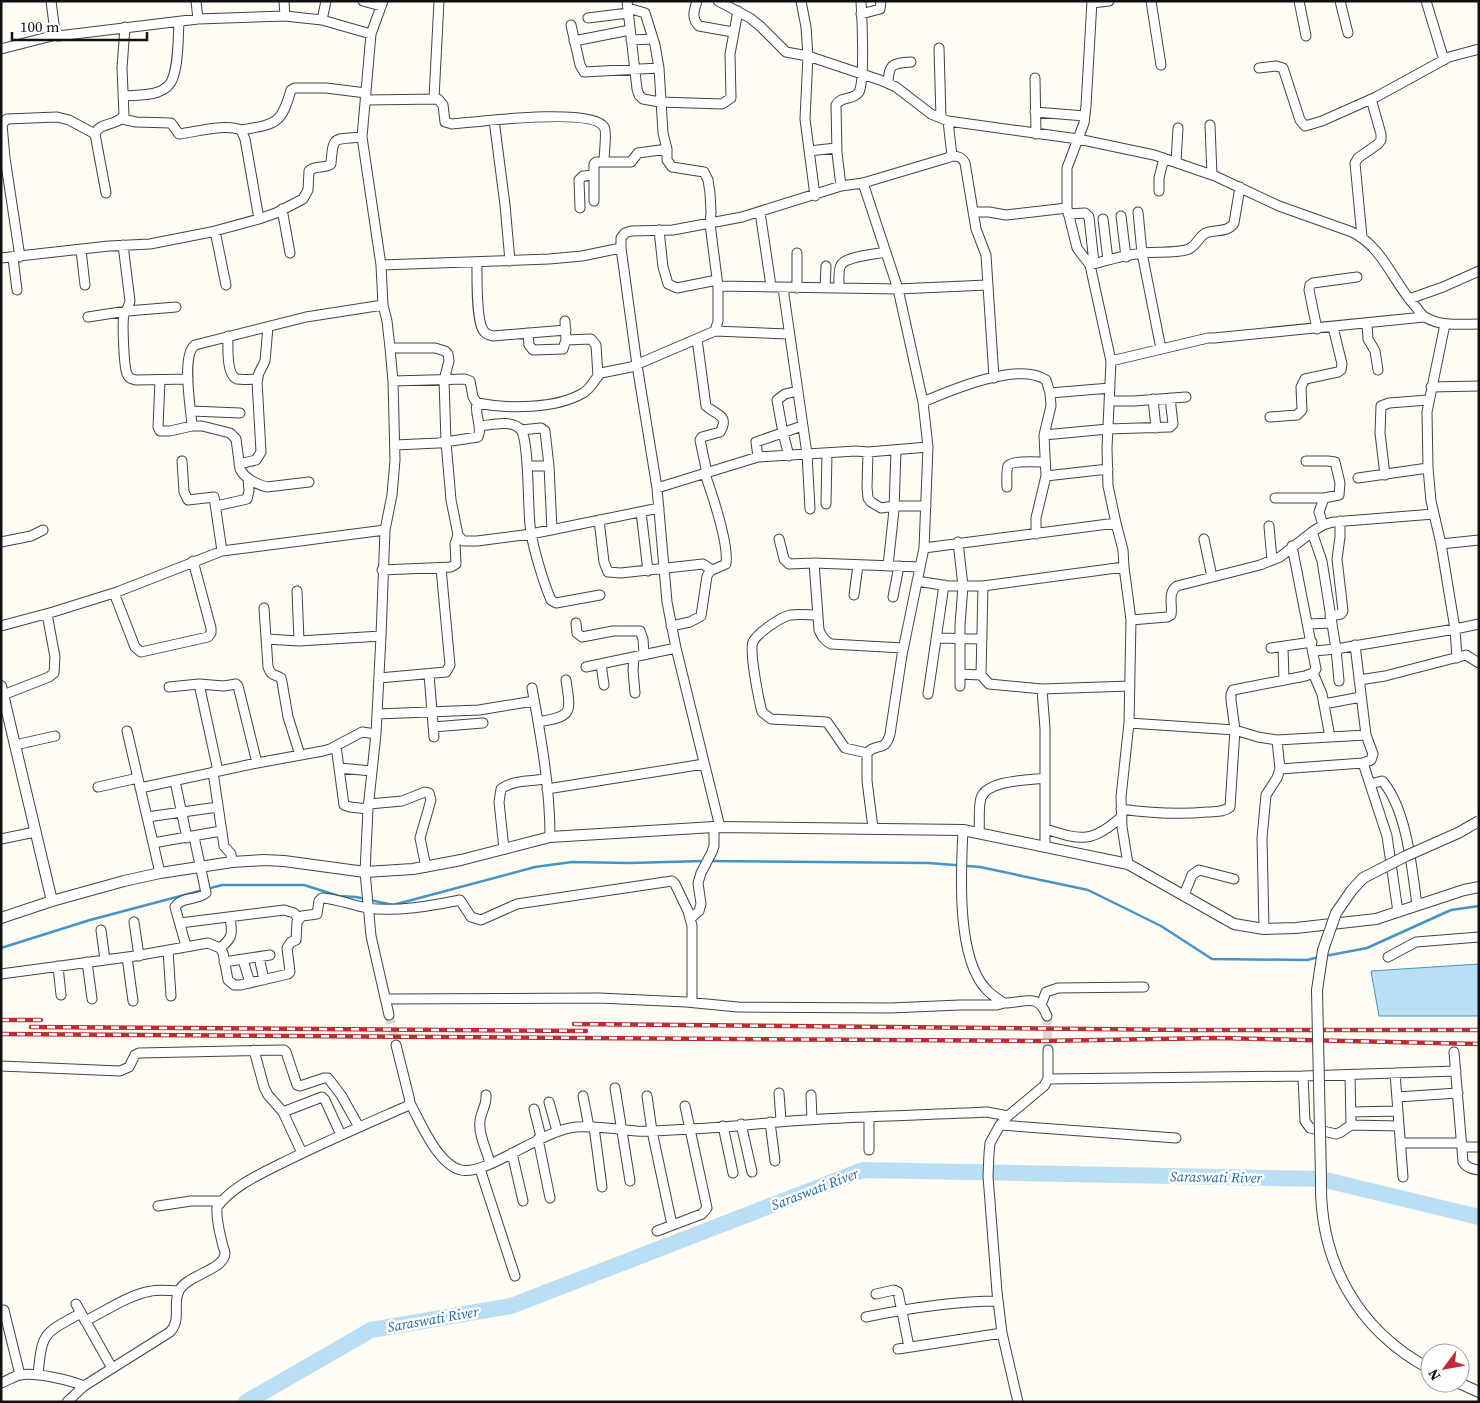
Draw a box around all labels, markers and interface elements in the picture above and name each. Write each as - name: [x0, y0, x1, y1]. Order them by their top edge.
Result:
- scale bar: [12, 10, 148, 42]
- text: 100 m: [20, 16, 60, 37]
- water label: Saraswati River: [768, 1163, 862, 1215]
- water label: Saraswati River: [1170, 1166, 1263, 1188]
- water label: Saraswati River: [386, 1301, 480, 1337]
- north arrow: [1420, 1343, 1470, 1393]
- text: N: [1423, 1365, 1445, 1385]

